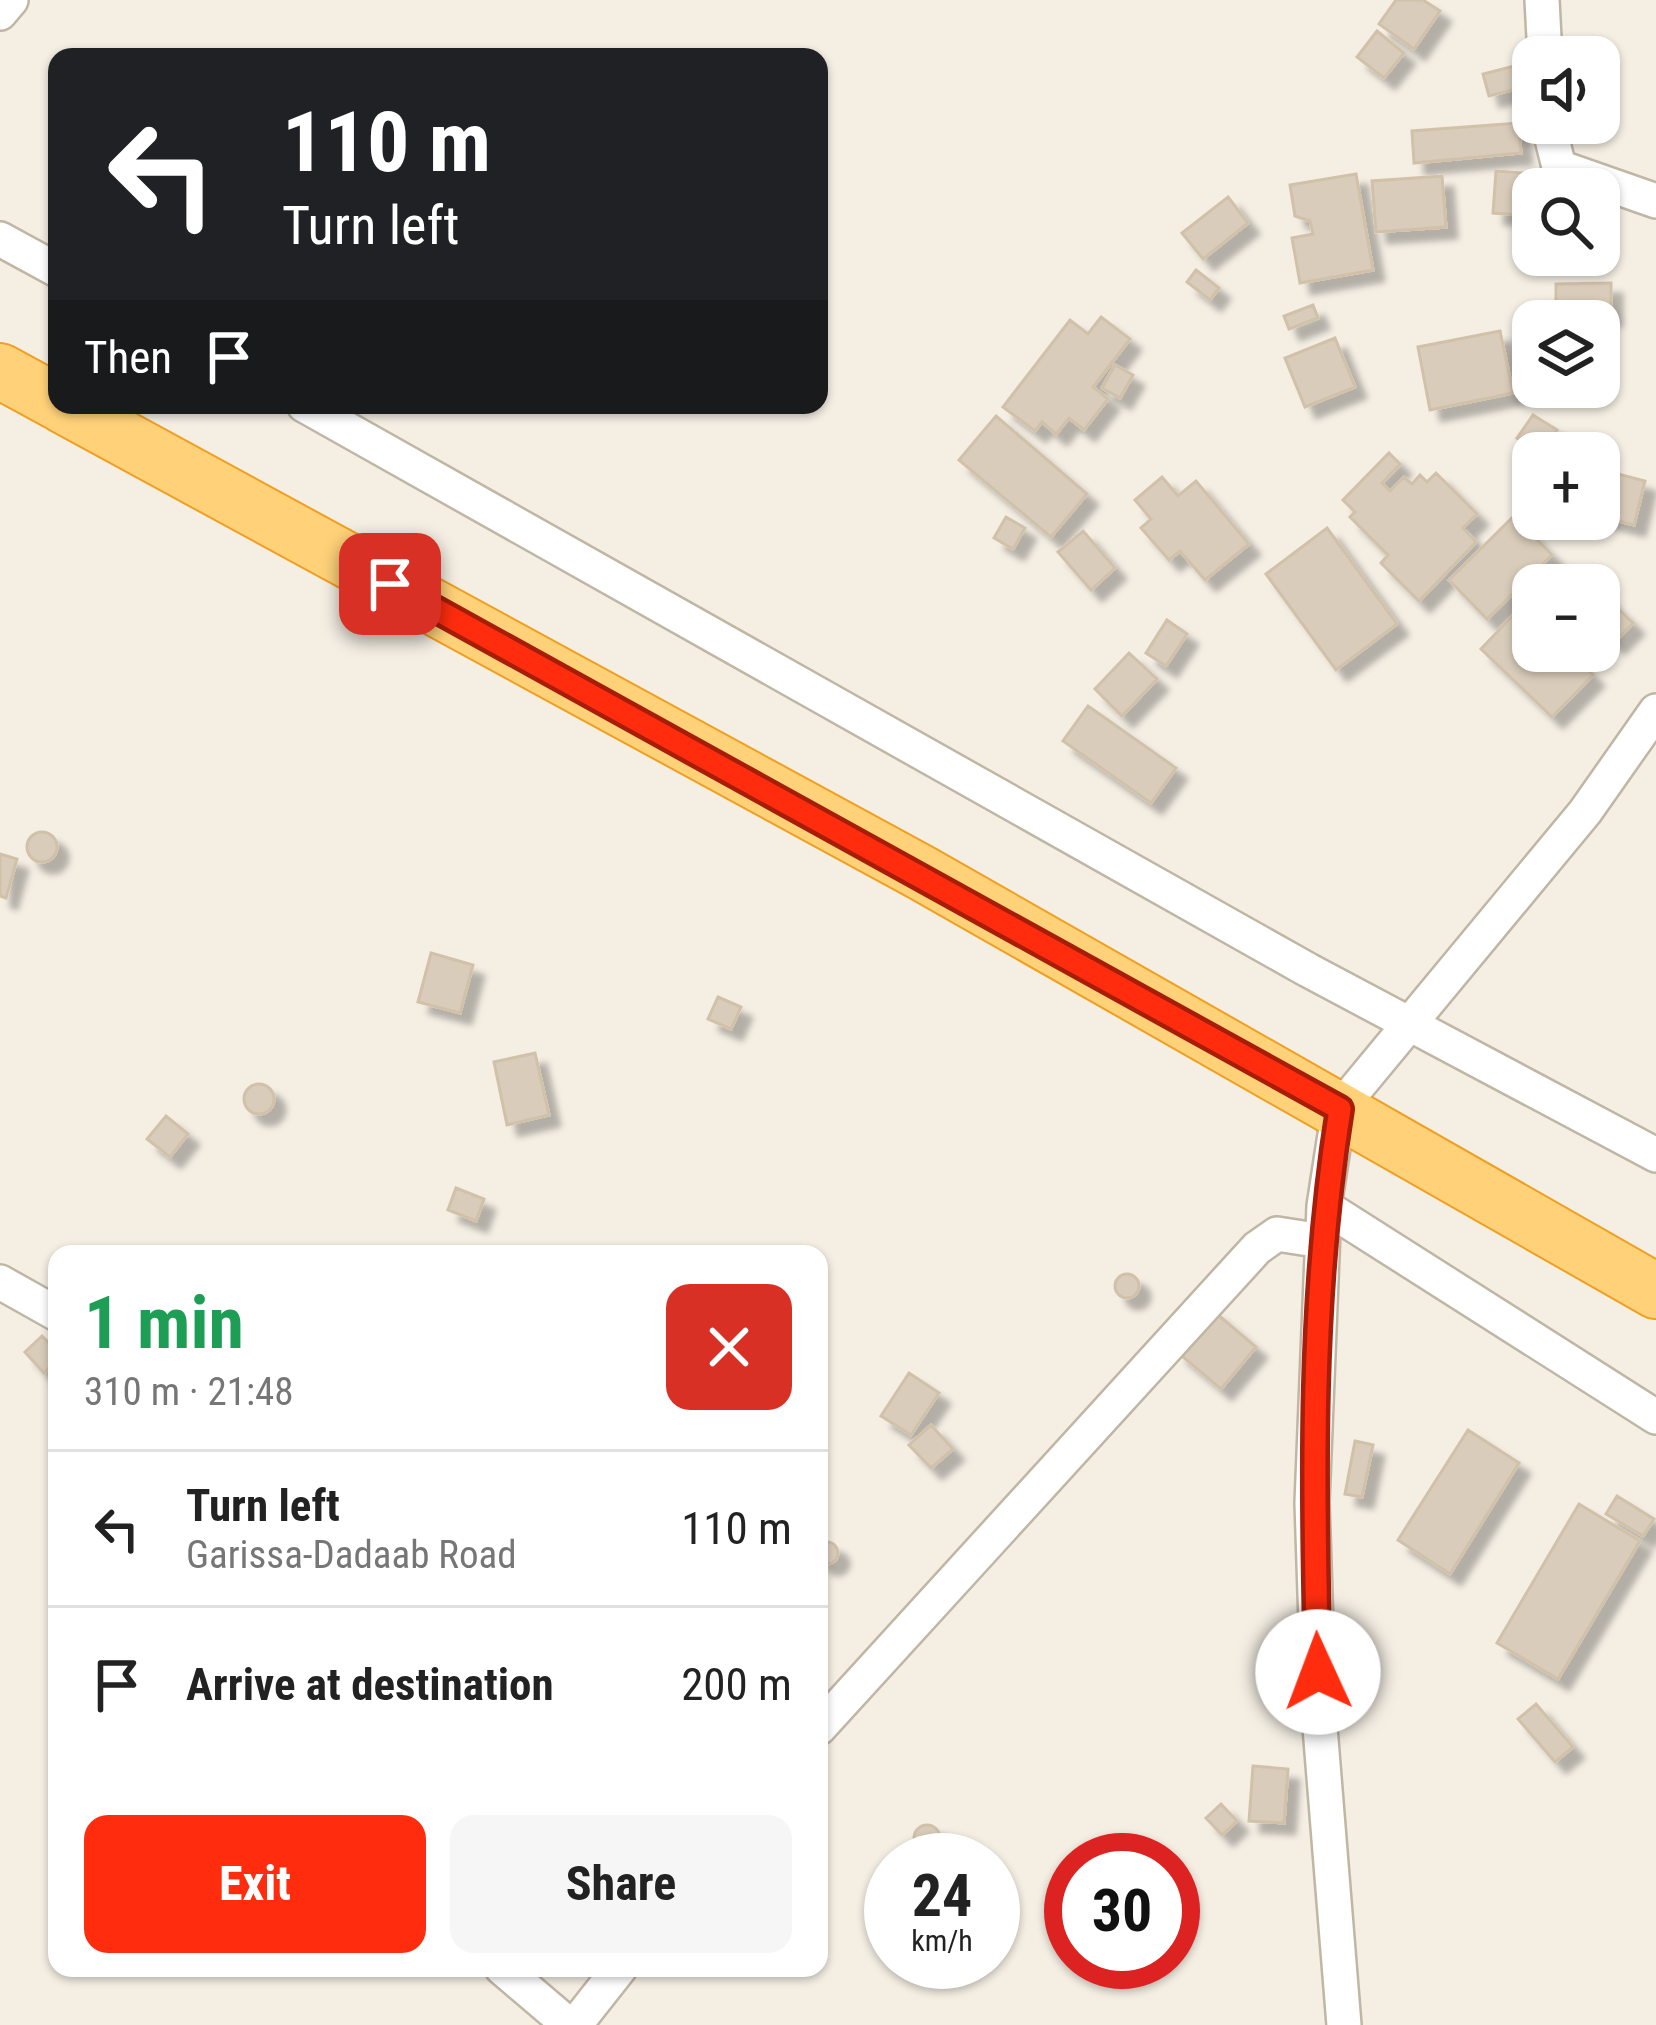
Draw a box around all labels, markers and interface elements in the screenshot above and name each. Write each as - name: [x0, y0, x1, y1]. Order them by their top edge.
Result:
- map controls: [1512, 36, 1620, 672]
- button: sound: [1512, 36, 1620, 144]
- text: 110 m: [282, 93, 491, 192]
- icon: left: [84, 96, 240, 252]
- button: search: [1512, 168, 1620, 276]
- text: Turn left: [282, 194, 459, 257]
- button: layers: [1512, 300, 1620, 408]
- icon: arrive: [196, 324, 262, 390]
- text: Then: [84, 331, 172, 384]
- button: +: [1512, 432, 1620, 540]
- pin: [339, 533, 441, 635]
- icon: arrive: [357, 551, 423, 617]
- button: −: [1512, 564, 1620, 672]
- text: 1 min: [84, 1281, 244, 1366]
- button: close: [666, 1284, 792, 1410]
- text: 310 m · 21:48: [84, 1369, 294, 1415]
- text: Turn left: [186, 1479, 340, 1532]
- icon: left: [84, 1496, 150, 1562]
- text: 110 m: [681, 1502, 792, 1555]
- text: Garissa-Dadaab Road: [186, 1532, 517, 1578]
- position arrow: [1255, 1609, 1381, 1735]
- icon: arrive: [84, 1652, 150, 1718]
- text: Arrive at destination: [186, 1658, 554, 1711]
- text: 200 m: [681, 1658, 792, 1711]
- button: Exit: [84, 1815, 426, 1953]
- button: Share: [450, 1815, 792, 1953]
- speed limit sign: 30: [1044, 1833, 1200, 1989]
- text: 24: [912, 1860, 972, 1931]
- text: km/h: [911, 1923, 973, 1958]

